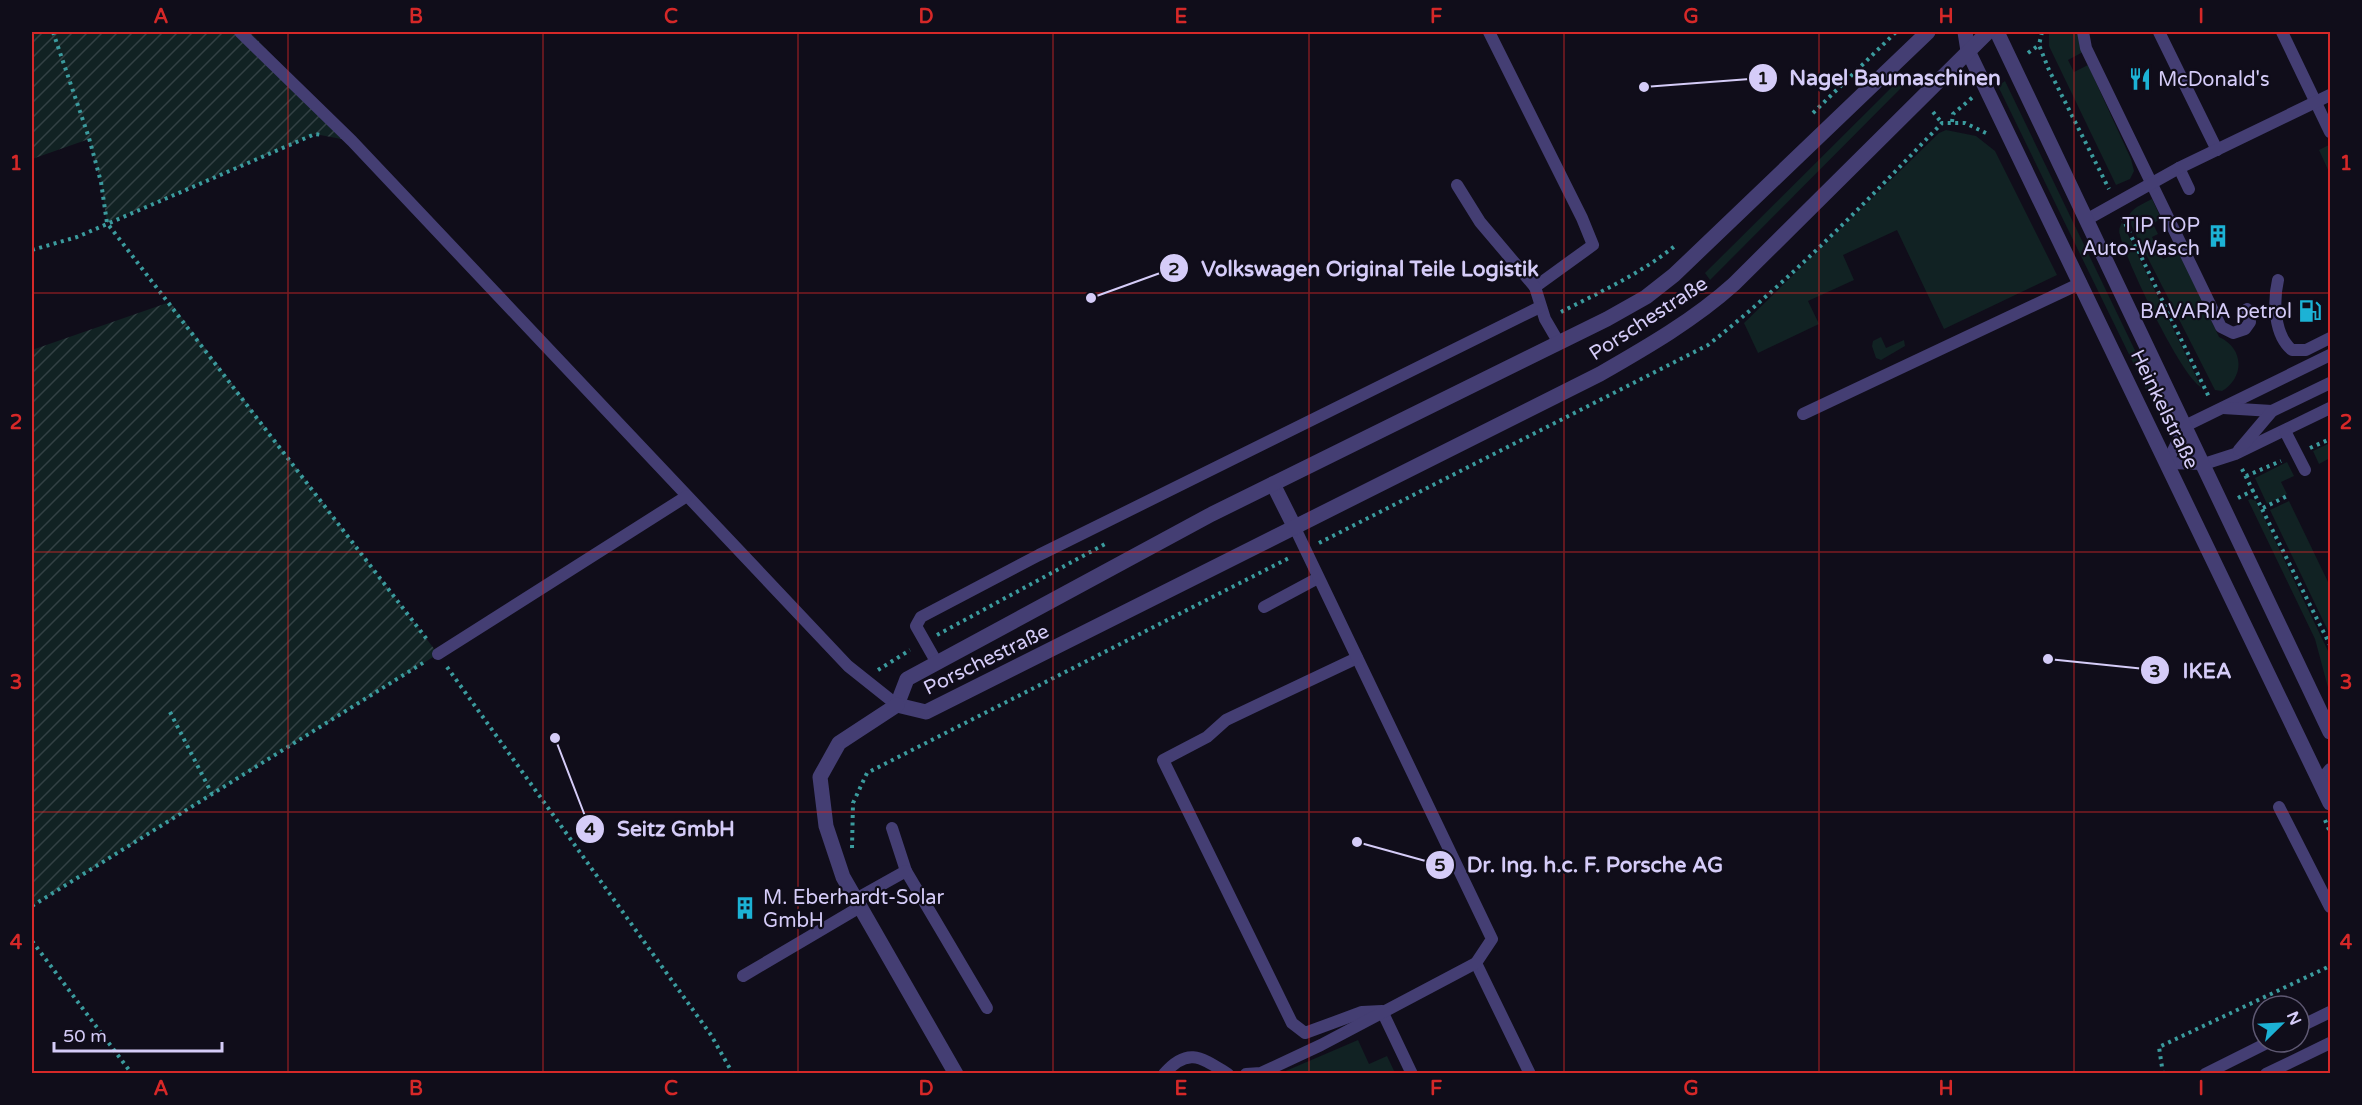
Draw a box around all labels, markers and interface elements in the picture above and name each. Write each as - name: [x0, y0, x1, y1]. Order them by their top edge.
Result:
- text: A: [154, 5, 169, 29]
- text: B: [409, 5, 423, 29]
- text: C: [664, 5, 678, 29]
- text: D: [918, 5, 934, 29]
- text: E: [1175, 5, 1188, 29]
- text: F: [1430, 5, 1442, 29]
- text: G: [1683, 5, 1699, 29]
- text: H: [1938, 5, 1954, 29]
- text: I: [2198, 5, 2204, 29]
- callout: Nagel Baumaschinen: [1748, 58, 2013, 97]
- text: Nagel Baumaschinen: [1789, 66, 2001, 91]
- restaurant icon: McDonald's: [2127, 66, 2153, 92]
- text: 1: [1757, 67, 1769, 89]
- place label: McDonald's: [2158, 68, 2270, 92]
- text: 1: [10, 152, 22, 176]
- text: 1: [2340, 152, 2352, 176]
- place label: TIP TOP Auto-Wasch: [2082, 214, 2200, 261]
- building icon: TIP TOP Auto-Wasch: [2205, 223, 2231, 249]
- callout: Volkswagen Original Teile Logistik: [1159, 249, 1551, 288]
- text: Volkswagen Original Teile Logistik: [1201, 257, 1539, 282]
- text: 2: [1168, 258, 1180, 280]
- street label: Porschestraße: [1585, 272, 1712, 366]
- fuel station icon: BAVARIA petrol: [2297, 298, 2323, 324]
- place label: BAVARIA petrol: [2140, 300, 2292, 324]
- street label: Heinkelstraße: [2125, 346, 2203, 473]
- text: 2: [10, 411, 22, 435]
- text: 2: [2340, 411, 2352, 435]
- street label: Porschestraße: [920, 619, 1053, 701]
- callout: IKEA: [2140, 651, 2243, 690]
- text: IKEA: [2182, 659, 2232, 684]
- text: 3: [2149, 660, 2161, 682]
- text: 3: [10, 671, 22, 695]
- text: 3: [2340, 671, 2352, 695]
- callout: Seitz GmbH: [575, 809, 747, 848]
- text: Seitz GmbH: [617, 817, 735, 842]
- text: 4: [584, 818, 596, 840]
- callout: Dr. Ing. h.c. F. Porsche AG: [1425, 845, 1735, 884]
- text: Dr. Ing. h.c. F. Porsche AG: [1467, 853, 1723, 878]
- text: 5: [1434, 854, 1446, 876]
- place label: M. Eberhardt-Solar GmbH: [763, 886, 945, 933]
- building icon: M. Eberhardt-Solar GmbH: [732, 895, 758, 921]
- text: 4: [10, 931, 23, 955]
- text: 4: [2340, 931, 2353, 955]
- north arrow: [2251, 994, 2311, 1054]
- text: N: [2282, 1008, 2306, 1028]
- scale bar: [54, 1015, 222, 1053]
- text: 50 m: [63, 1025, 107, 1047]
- text: A: [154, 1077, 169, 1101]
- text: B: [409, 1077, 423, 1101]
- text: C: [664, 1077, 678, 1101]
- text: D: [918, 1077, 934, 1101]
- text: E: [1175, 1077, 1188, 1101]
- text: F: [1430, 1077, 1442, 1101]
- text: G: [1683, 1077, 1699, 1101]
- text: H: [1938, 1077, 1954, 1101]
- text: I: [2198, 1077, 2204, 1101]

